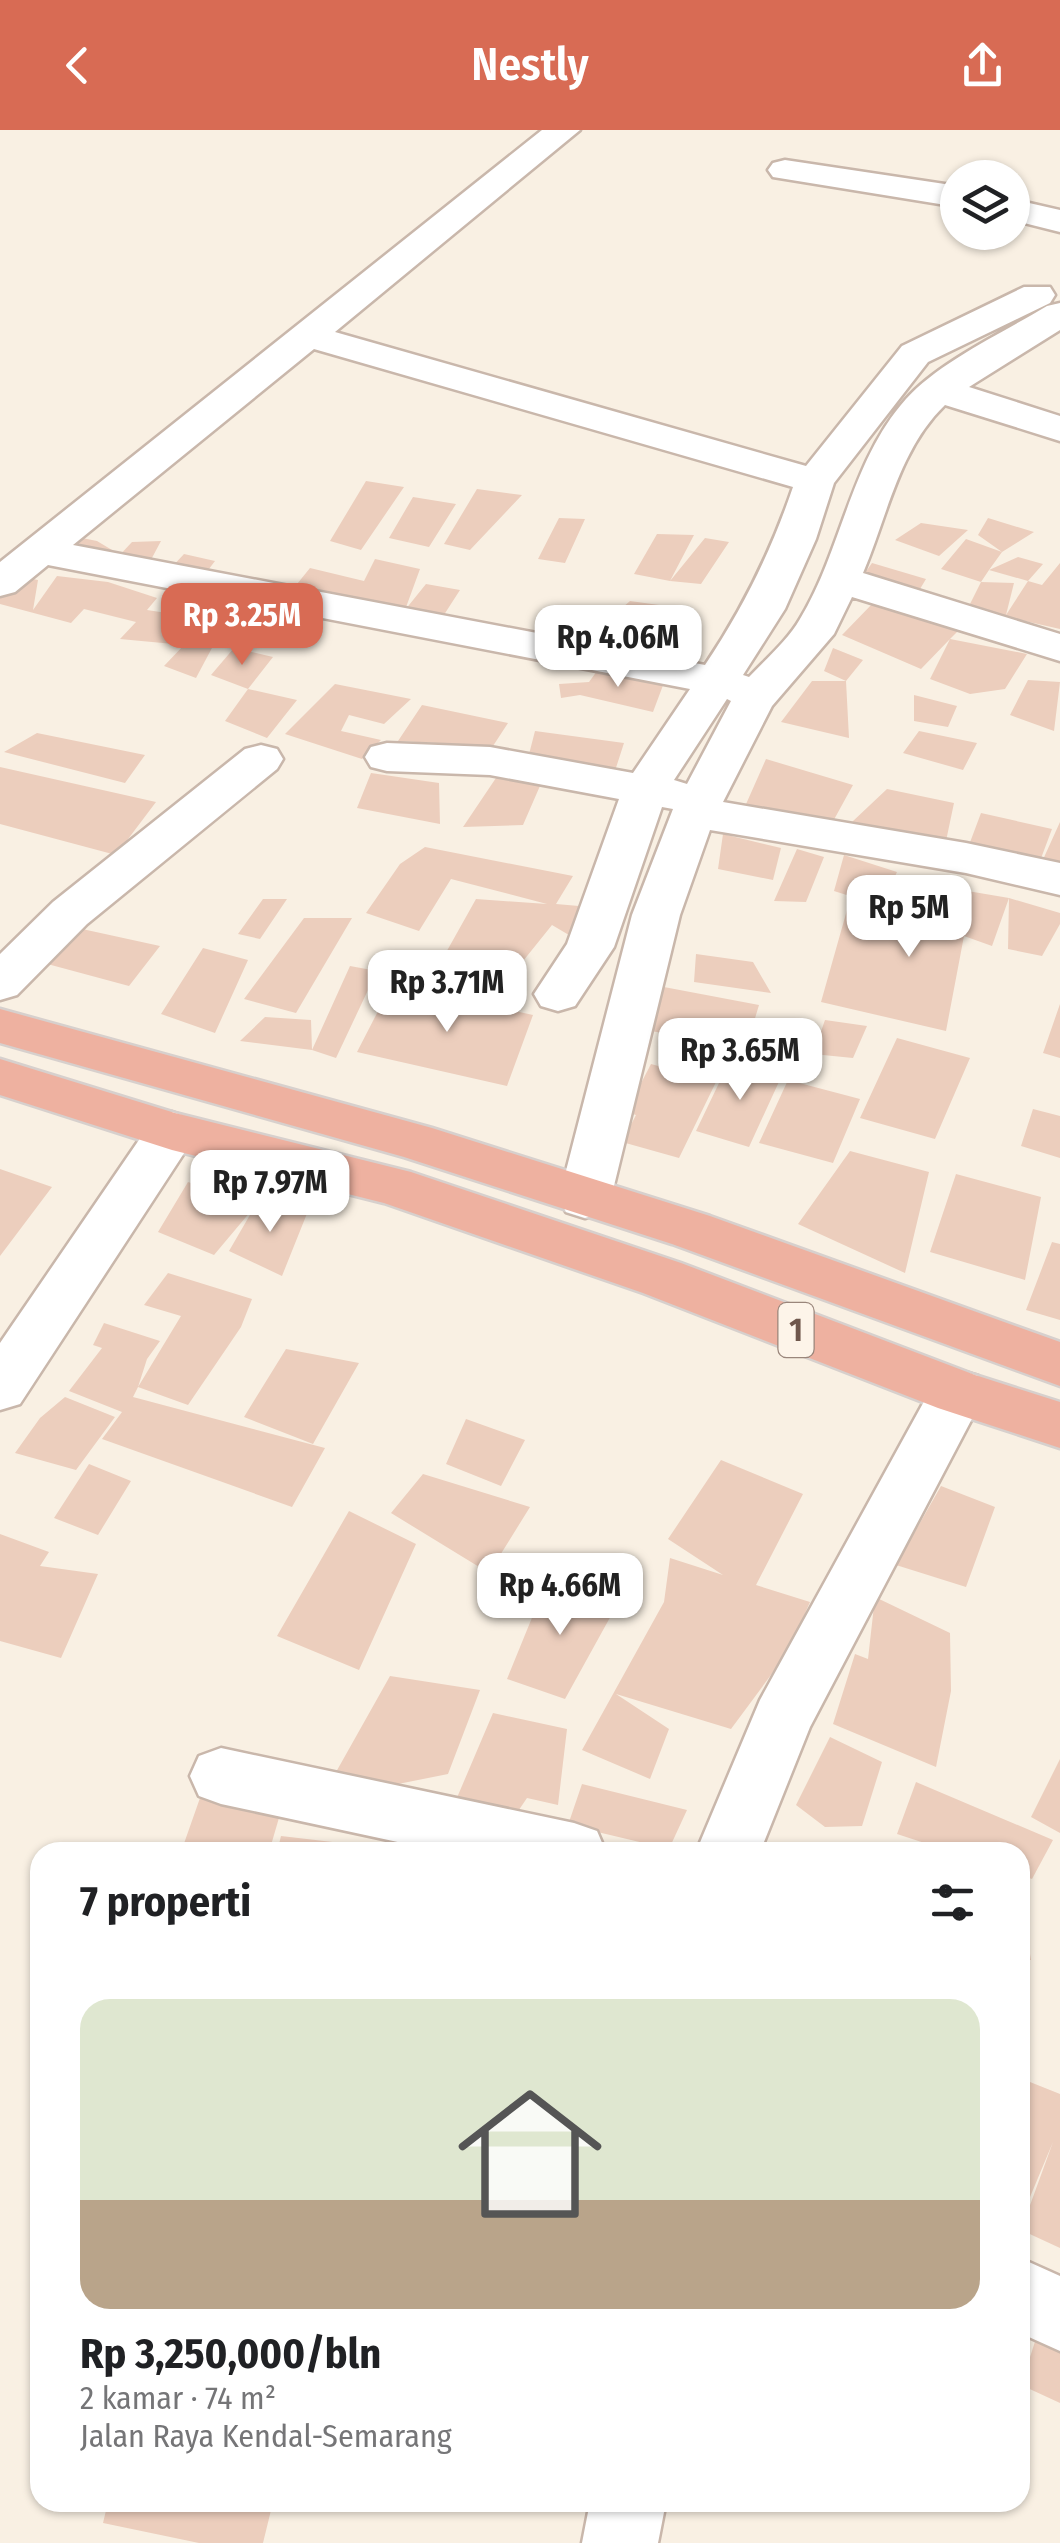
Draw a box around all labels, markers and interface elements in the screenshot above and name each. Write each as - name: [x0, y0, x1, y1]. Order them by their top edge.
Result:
- icon: back: [50, 38, 105, 93]
- text: Nestly: [471, 38, 589, 92]
- icon: share: [955, 38, 1010, 93]
- map controls: [940, 160, 1030, 250]
- button: layers: [940, 160, 1030, 250]
- pin: Rp 3.25M: [139, 583, 345, 668]
- text: Rp 3.25M: [183, 596, 301, 634]
- pin: Rp 4.06M: [515, 605, 721, 690]
- text: Rp 4.06M: [557, 618, 679, 656]
- pin: Rp 5M: [839, 875, 979, 960]
- text: Rp 5M: [869, 888, 949, 926]
- pin: Rp 3.71M: [344, 950, 550, 1035]
- text: Rp 3.71M: [390, 963, 504, 1001]
- pin: Rp 3.65M: [637, 1018, 843, 1103]
- text: Rp 3.65M: [680, 1031, 800, 1069]
- pin: Rp 7.97M: [167, 1150, 373, 1235]
- text: Rp 7.97M: [212, 1163, 328, 1201]
- road number: 1: [778, 1303, 814, 1357]
- pin: Rp 4.66M: [457, 1553, 663, 1638]
- text: Rp 4.66M: [499, 1566, 621, 1604]
- icon: filters: [925, 1875, 980, 1930]
- text: 7 properti: [80, 1877, 251, 1927]
- icon: home: [440, 2064, 620, 2244]
- text: Rp 3,250,000/bln: [80, 2329, 381, 2379]
- text: 2 kamar · 74 m²: [80, 2379, 276, 2417]
- text: Jalan Raya Kendal-Semarang: [80, 2417, 452, 2455]

